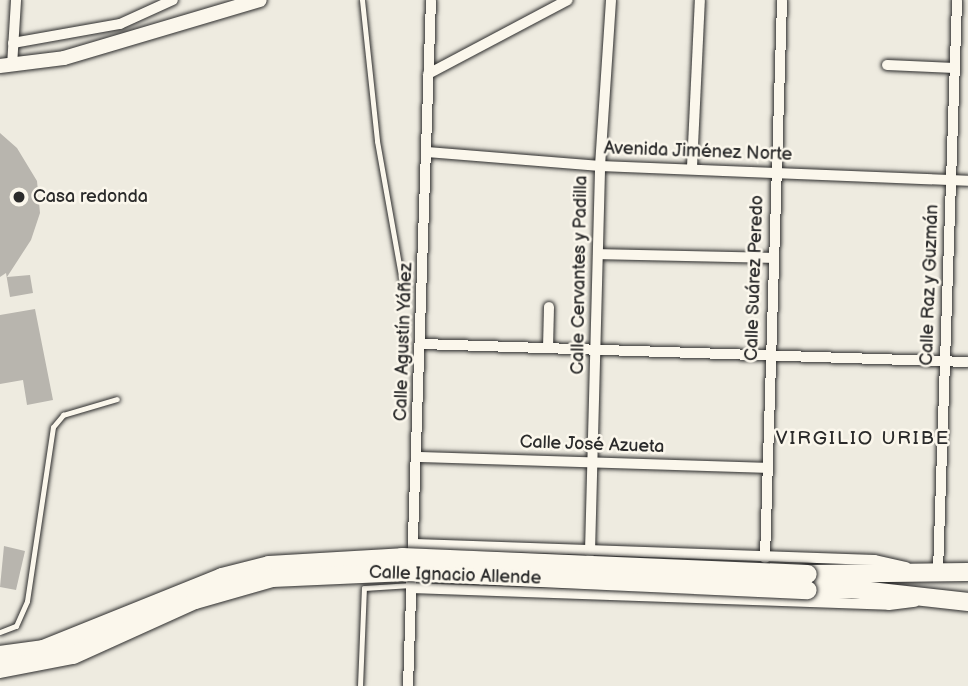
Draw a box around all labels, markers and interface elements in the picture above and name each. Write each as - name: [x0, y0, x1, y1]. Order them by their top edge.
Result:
- street label: Avenida Jiménez Norte: [603, 138, 793, 166]
- street label: Calle Cervantes y Padilla: [567, 174, 593, 376]
- place label: Casa redonda: [33, 186, 148, 208]
- marker: Casa redonda: [11, 189, 27, 205]
- street label: Calle Suárez Peredo: [741, 194, 769, 362]
- street label: Calle Raz y Guzmán: [916, 203, 944, 367]
- street label: Calle Agustín Yáñez: [390, 262, 418, 422]
- district label: VIRGILIO URIBE: [777, 428, 949, 450]
- street label: Calle José Azueta: [519, 432, 665, 458]
- street label: Calle Ignacio Allende: [369, 562, 541, 590]

